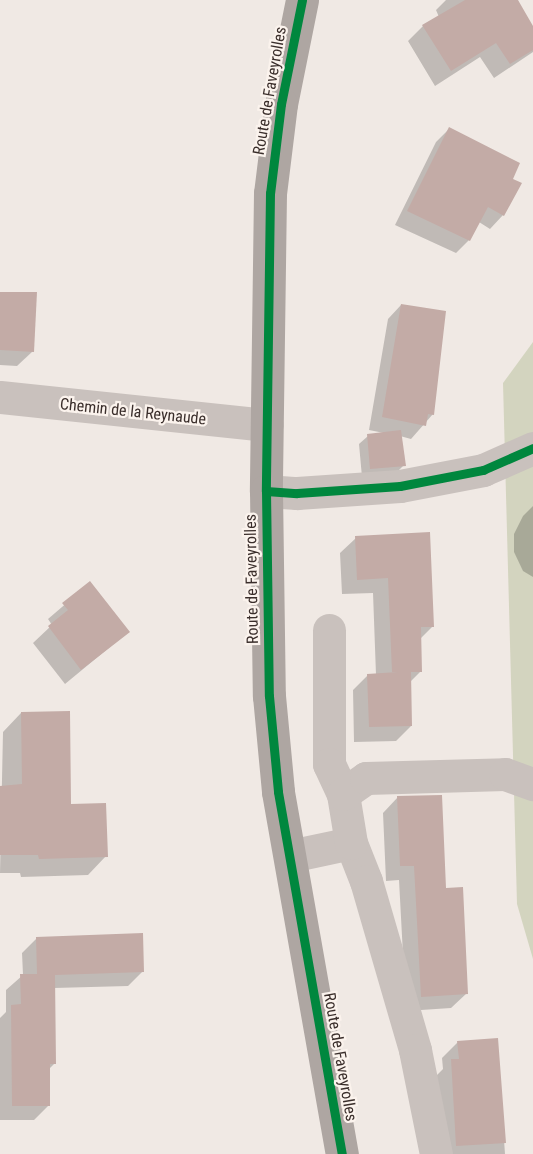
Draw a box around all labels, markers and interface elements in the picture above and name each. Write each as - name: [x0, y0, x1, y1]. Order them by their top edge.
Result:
- street label: Route de Faveyrolles: [249, 25, 291, 157]
- street label: Chemin de la Reynaude: [59, 395, 207, 429]
- street label: Route de Faveyrolles: [241, 514, 263, 644]
- street label: Route de Faveyrolles: [319, 991, 361, 1123]

